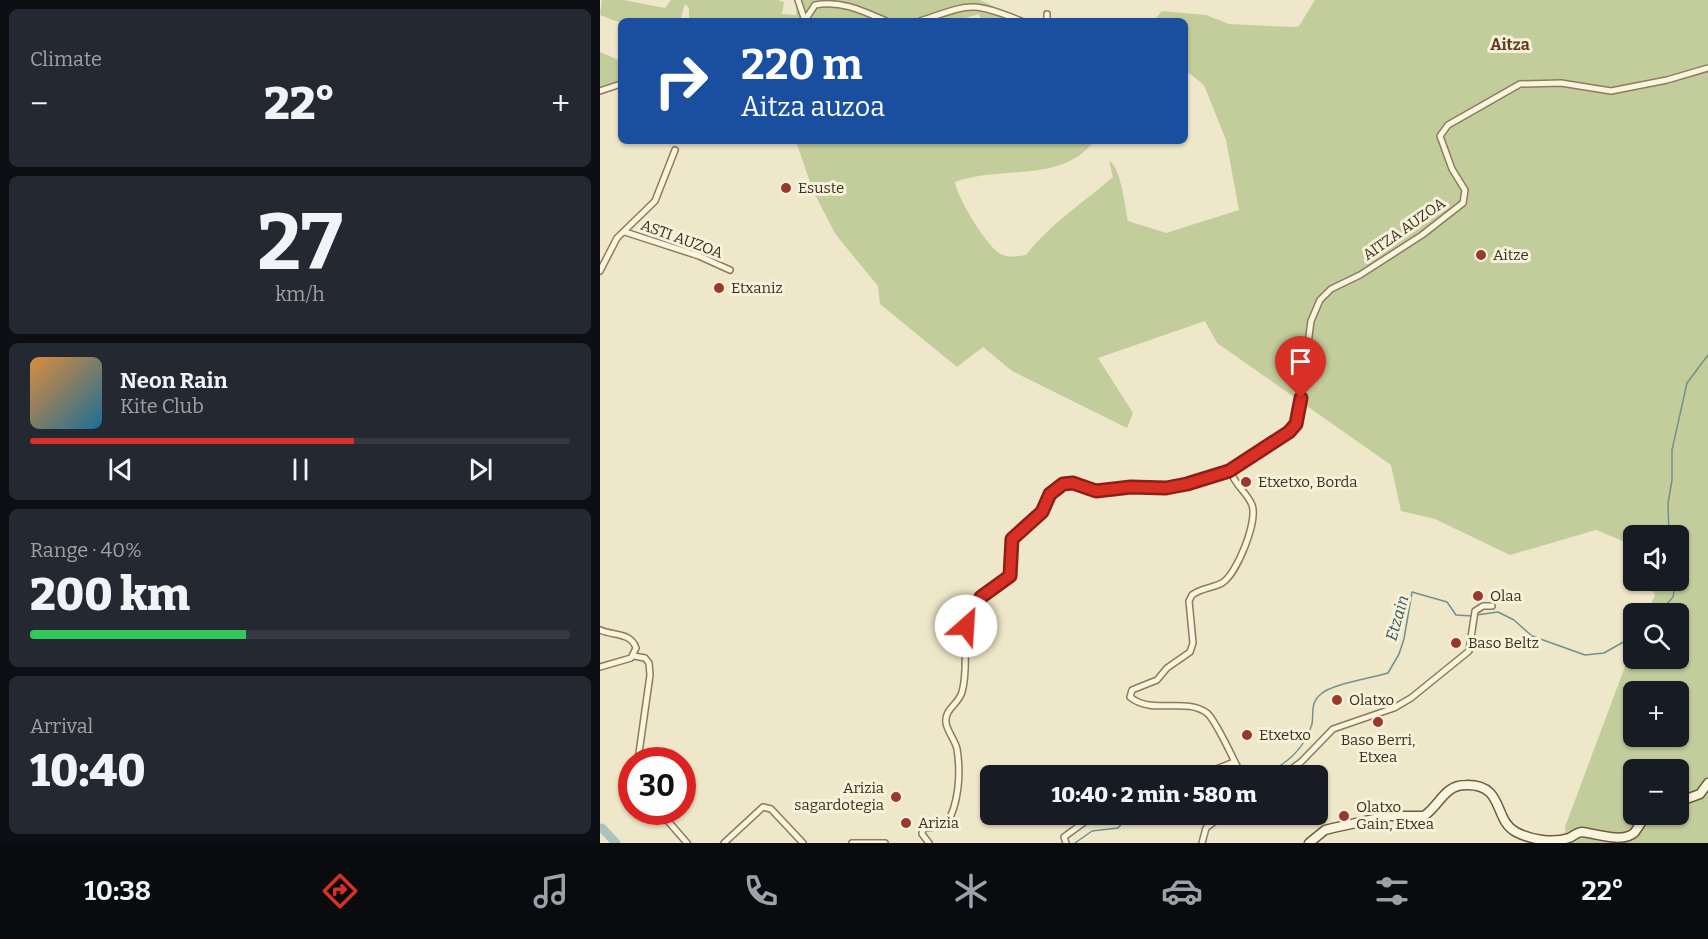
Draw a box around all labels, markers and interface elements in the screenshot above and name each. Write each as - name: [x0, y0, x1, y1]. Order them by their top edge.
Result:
- district label: Aitza: [1490, 35, 1530, 54]
- text: 220 m: [741, 40, 863, 90]
- icon: right: [642, 42, 720, 120]
- text: Climate: [30, 47, 102, 71]
- text: 22°: [264, 77, 335, 131]
- text: −: [30, 84, 48, 124]
- text: +: [551, 84, 570, 124]
- text: Aitza auzoa: [741, 91, 885, 123]
- place label: Esuste: [798, 179, 844, 197]
- marker: Esuste: [779, 181, 793, 195]
- street label: AITZA AUZOA: [1359, 194, 1449, 264]
- text: 27: [257, 196, 343, 290]
- street label: ASTI AUZOA: [638, 216, 726, 262]
- place label: Aitze: [1493, 246, 1529, 264]
- marker: Aitze: [1474, 248, 1488, 262]
- place label: Etxaniz: [731, 279, 783, 297]
- marker: Etxaniz: [712, 281, 726, 295]
- text: km/h: [275, 282, 325, 306]
- pin: [1275, 336, 1326, 398]
- icon: arrive: [1284, 345, 1317, 378]
- text: Neon Rain: [120, 367, 228, 394]
- text: Kite Club: [120, 394, 204, 418]
- icon: previous: [104, 453, 137, 486]
- icon: pause: [284, 453, 317, 486]
- icon: next: [464, 453, 497, 486]
- place label: Etxetxo, Borda: [1258, 473, 1357, 491]
- marker: Etxetxo, Borda: [1239, 475, 1253, 489]
- map controls: [1623, 525, 1689, 825]
- button: sound: [1623, 525, 1689, 591]
- text: Range · 40%: [30, 538, 142, 562]
- text: 200 km: [30, 568, 190, 622]
- place label: Olaa: [1490, 587, 1522, 605]
- marker: Olaa: [1471, 589, 1485, 603]
- water label: Etzain: [1382, 593, 1412, 643]
- position arrow: [934, 594, 998, 658]
- button: search: [1623, 603, 1689, 669]
- place label: Baso Beltz: [1468, 634, 1539, 652]
- marker: Baso Beltz: [1449, 636, 1463, 650]
- button: +: [1623, 681, 1689, 747]
- place label: Olatxo: [1349, 691, 1394, 709]
- marker: Olatxo: [1330, 693, 1344, 707]
- text: Arrival: [30, 714, 93, 738]
- marker: Baso Berri, Etxea: [1371, 715, 1385, 729]
- place label: Etxetxo: [1259, 726, 1311, 744]
- marker: Etxetxo: [1240, 728, 1254, 742]
- place label: Baso Berri, Etxea: [1341, 731, 1415, 766]
- text: 10:40: [30, 744, 146, 798]
- speed limit sign: 30: [618, 747, 696, 825]
- button: −: [1623, 759, 1689, 825]
- place label: Arizia sagardotegia: [794, 779, 884, 814]
- text: 10:40 · 2 min · 580 m: [1051, 781, 1257, 808]
- marker: Arizia sagardotegia: [889, 790, 903, 804]
- place label: Olatxo Gain, Etxea: [1356, 798, 1434, 833]
- marker: Olatxo Gain, Etxea: [1337, 809, 1351, 823]
- place label: Arizia: [918, 814, 959, 832]
- marker: Arizia: [899, 816, 913, 830]
- icon: directions: [319, 870, 361, 912]
- icon: music: [530, 870, 572, 912]
- icon: phone: [740, 870, 782, 912]
- icon: climate: [950, 870, 992, 912]
- icon: car: [1161, 870, 1203, 912]
- icon: filters: [1371, 870, 1413, 912]
- text: 10:38: [84, 875, 151, 907]
- text: 22°: [1581, 875, 1624, 907]

